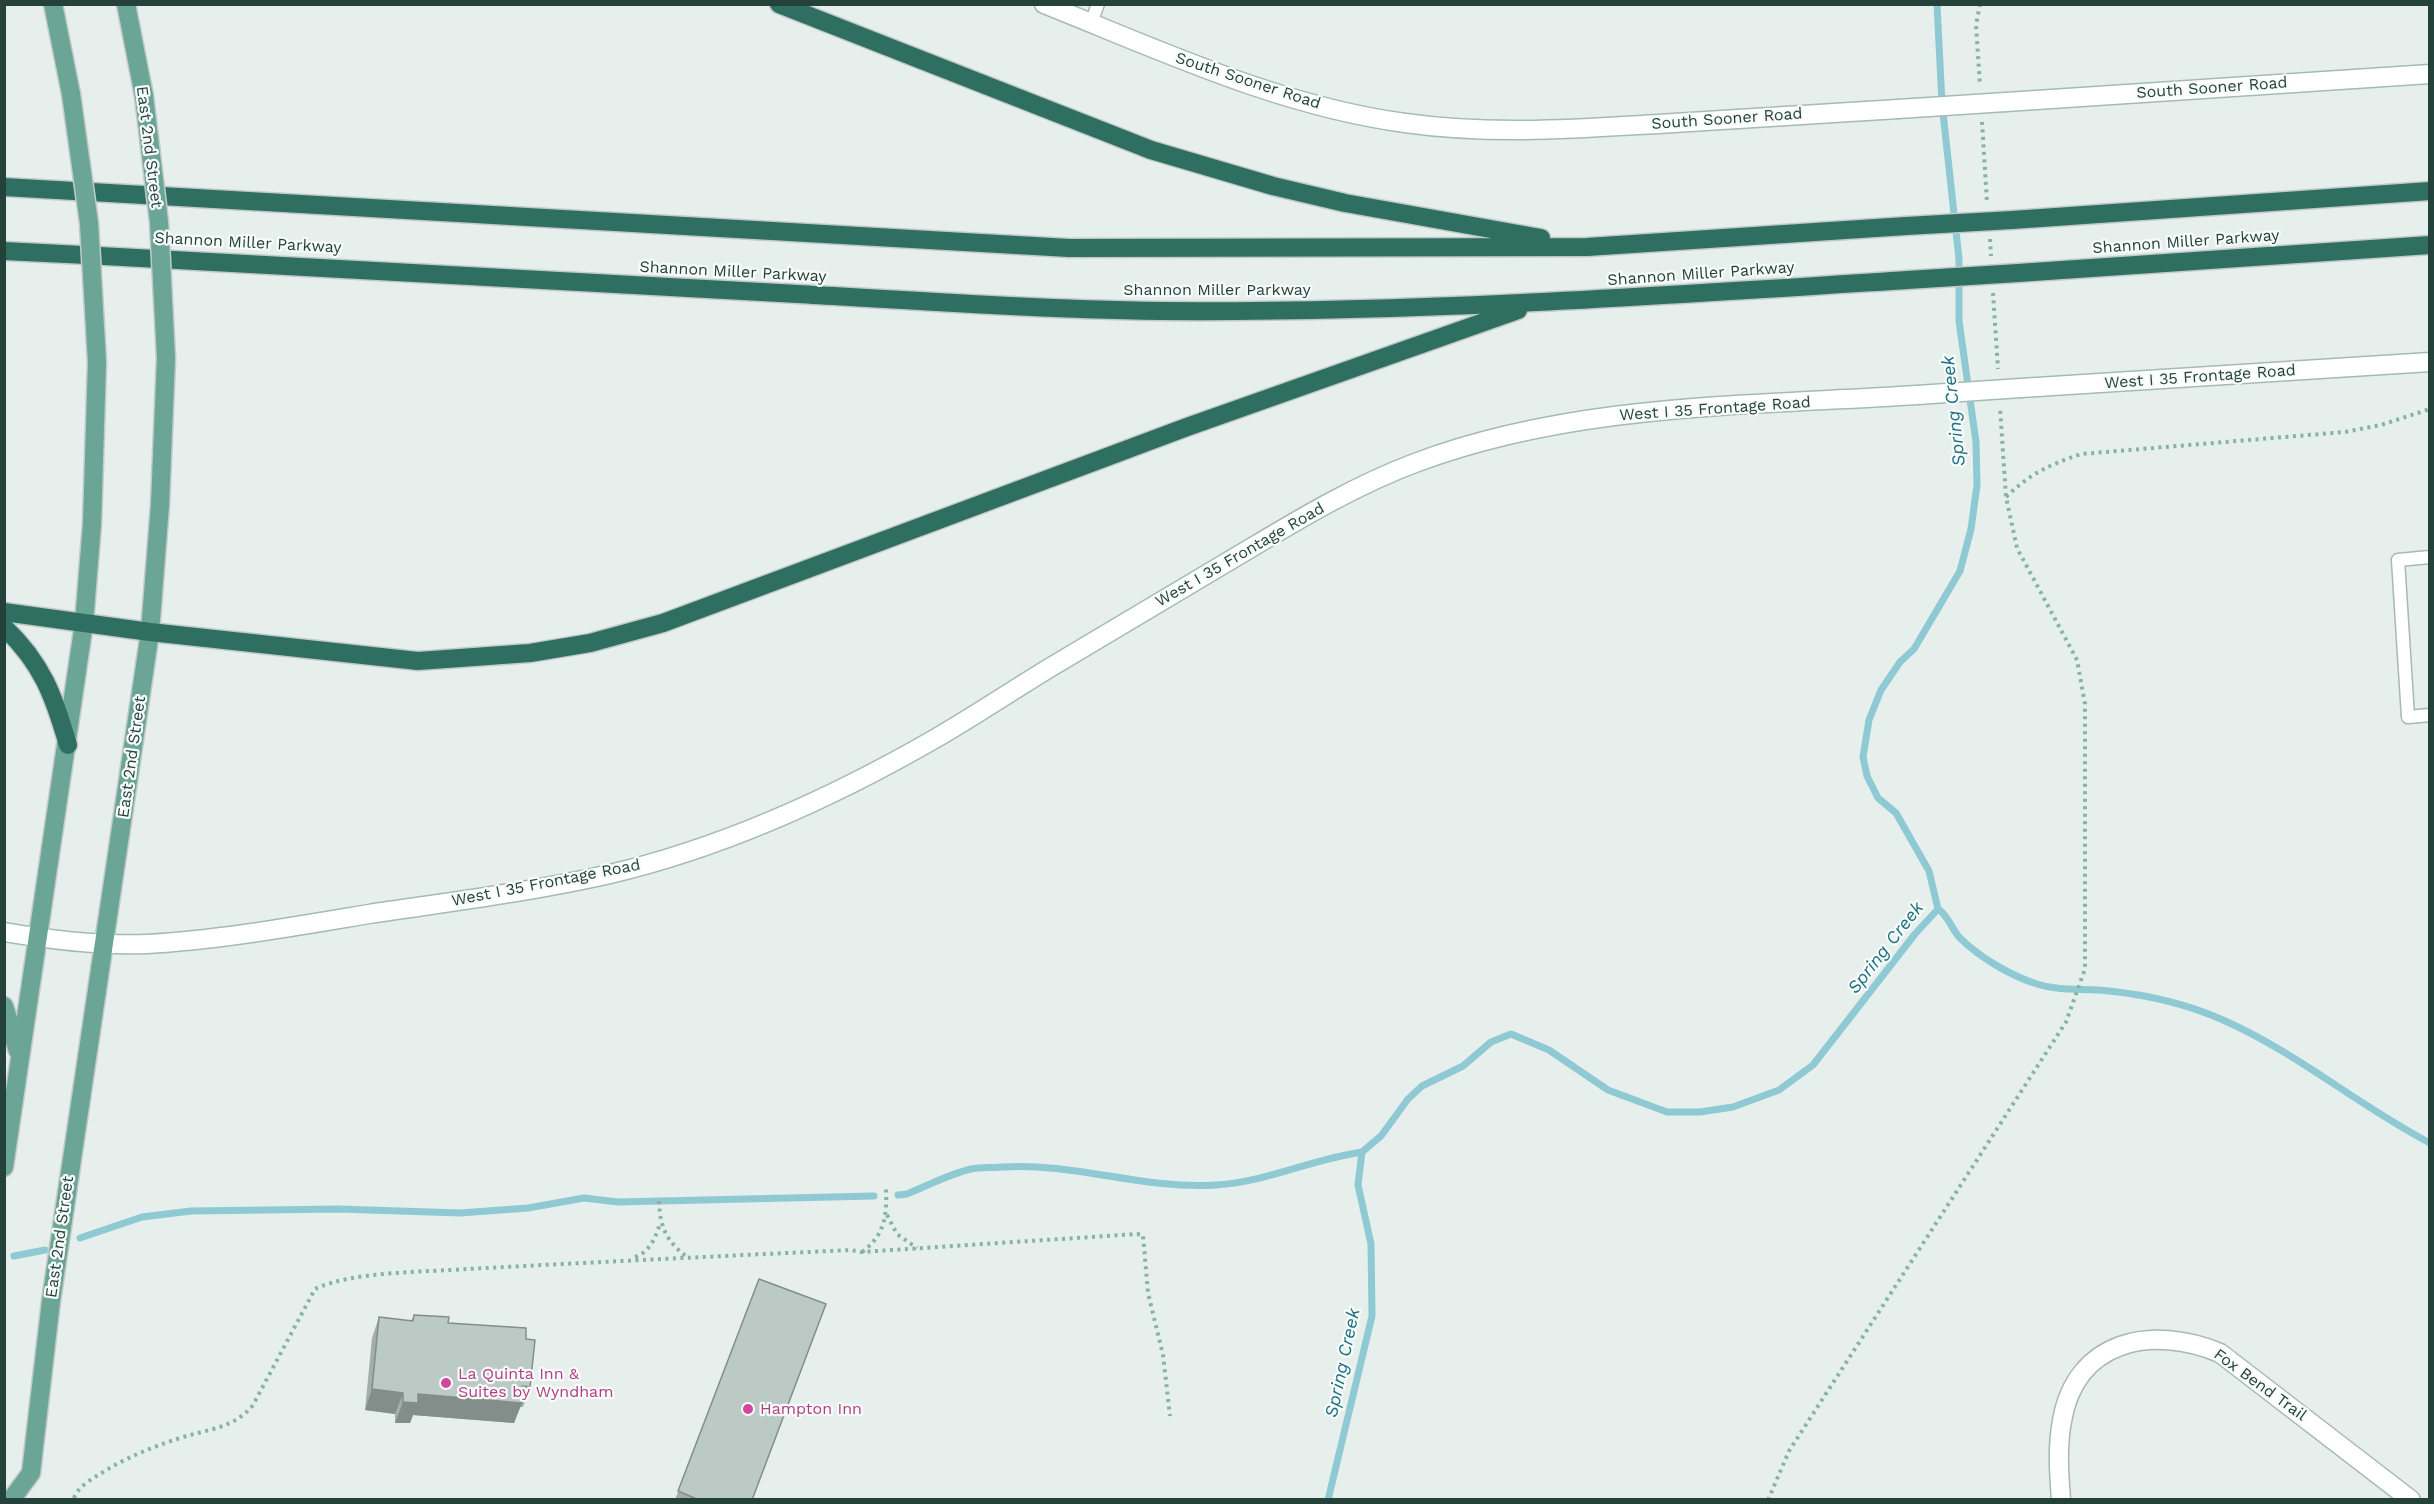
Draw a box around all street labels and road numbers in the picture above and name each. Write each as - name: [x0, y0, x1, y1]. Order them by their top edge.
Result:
- street label: South Sooner Road: [1173, 48, 1323, 114]
- street label: South Sooner Road: [2136, 73, 2288, 103]
- street label: East 2nd Street: [132, 85, 166, 209]
- street label: South Sooner Road: [1651, 104, 1803, 134]
- street label: Shannon Miller Parkway: [2092, 226, 2280, 258]
- street label: Shannon Miller Parkway: [154, 229, 342, 257]
- street label: Shannon Miller Parkway: [639, 258, 827, 286]
- street label: Shannon Miller Parkway: [1607, 258, 1795, 290]
- street label: Shannon Miller Parkway: [1123, 280, 1311, 300]
- street label: West I 35 Frontage Road: [2104, 361, 2296, 393]
- street label: West I 35 Frontage Road: [1619, 393, 1811, 425]
- street label: West I 35 Frontage Road: [1152, 499, 1328, 611]
- street label: East 2nd Street: [114, 695, 150, 819]
- street label: West I 35 Frontage Road: [450, 855, 642, 911]
- street label: East 2nd Street: [42, 1175, 78, 1299]
- street label: Fox Bend Trail: [2210, 1345, 2310, 1425]

